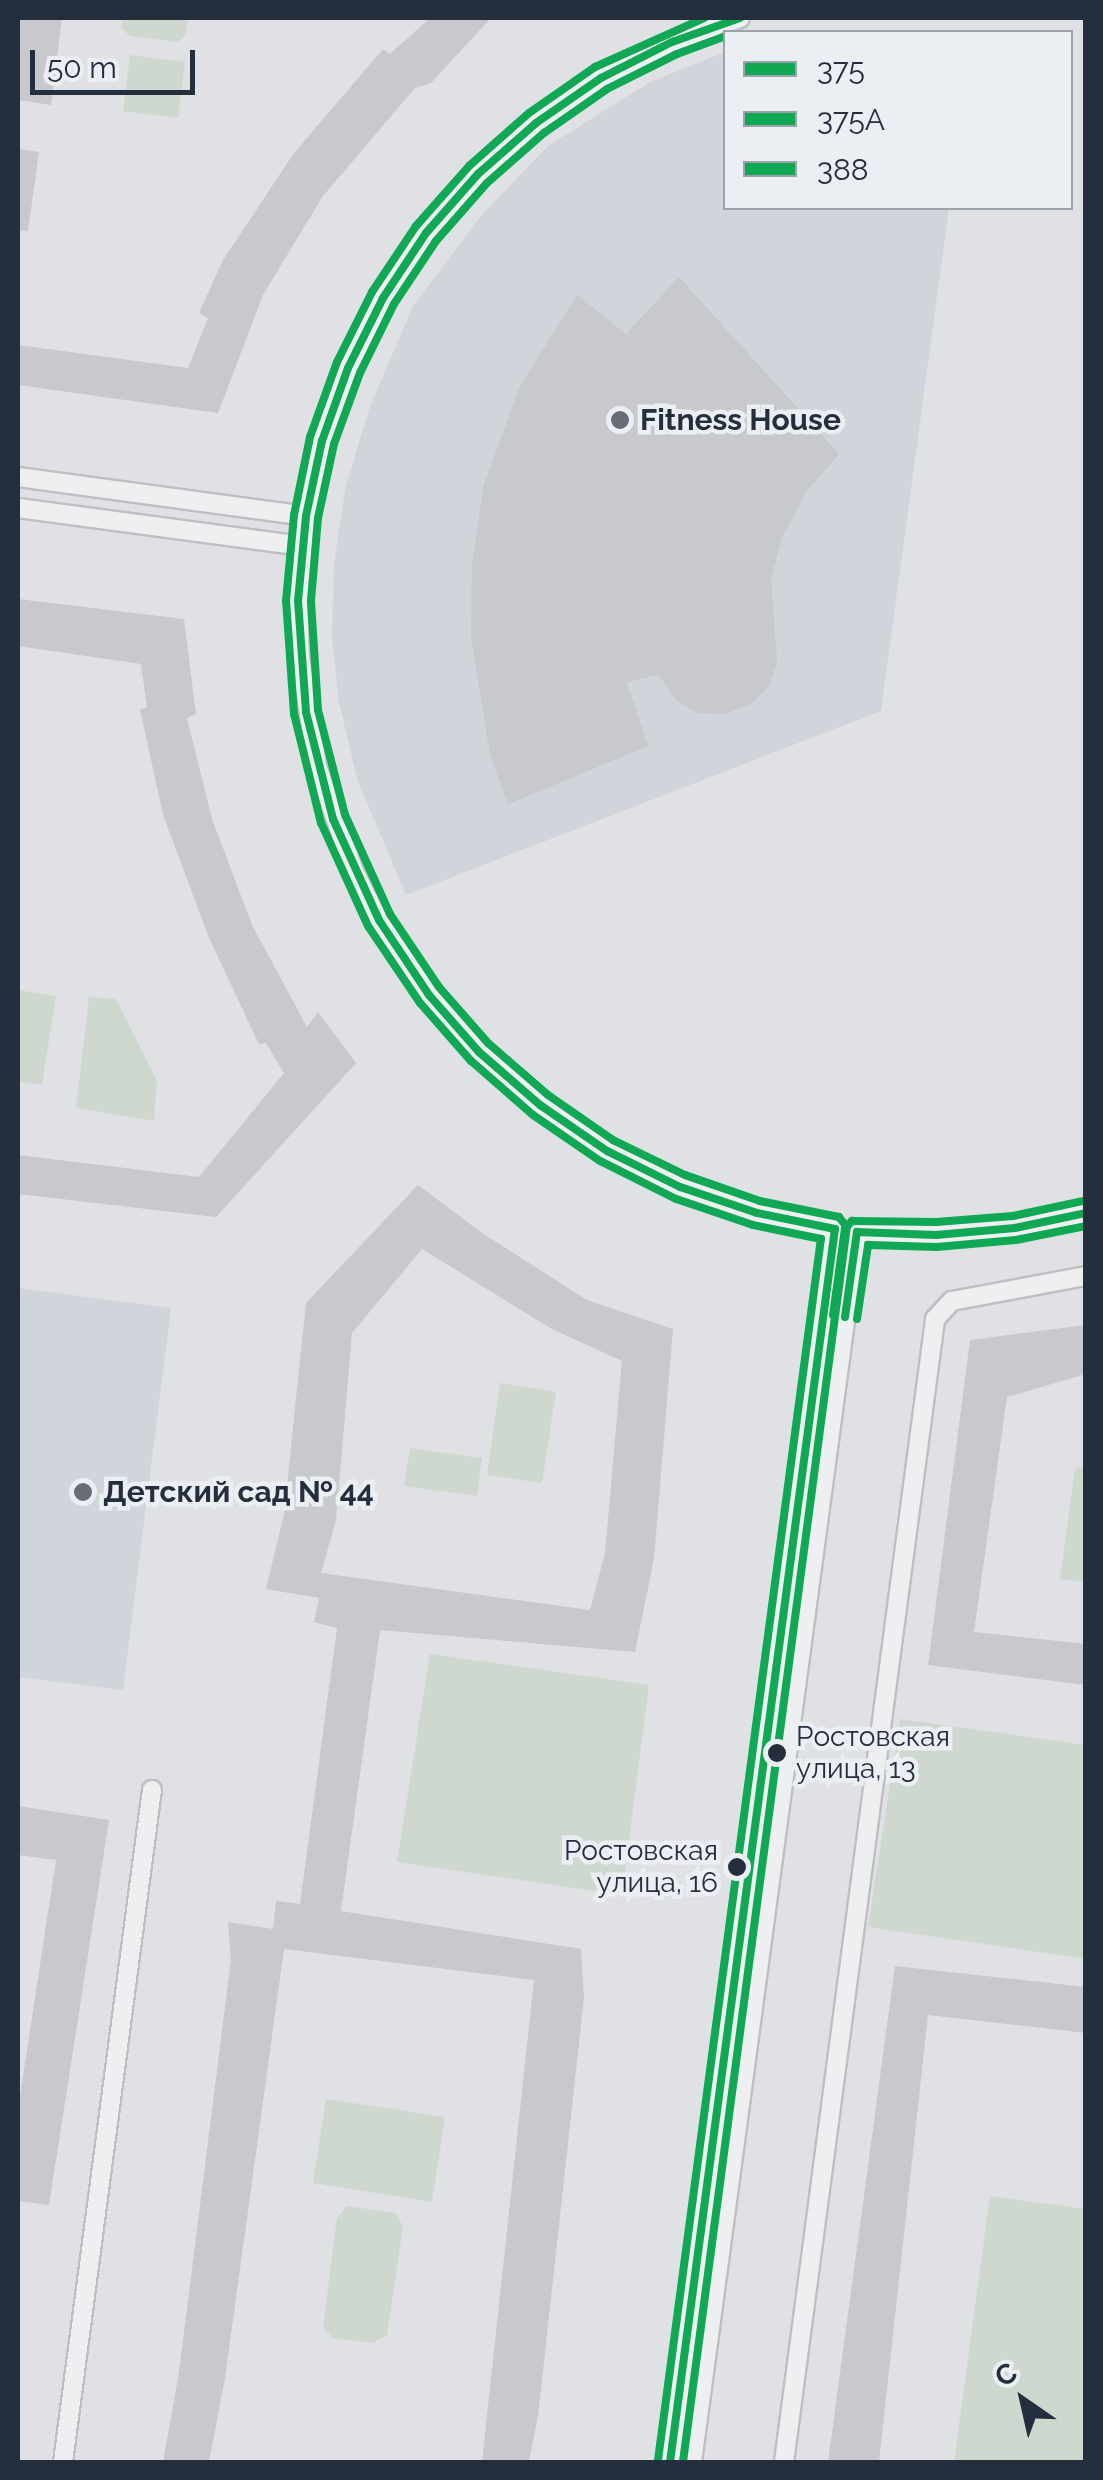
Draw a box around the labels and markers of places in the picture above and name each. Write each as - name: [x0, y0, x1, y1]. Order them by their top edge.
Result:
- place label: Fitness House: [640, 402, 841, 438]
- marker: Fitness House: [609, 409, 631, 431]
- place label: Детский сад № 44: [103, 1474, 374, 1510]
- marker: Детский сад № 44: [72, 1481, 94, 1503]
- place label: Ростовская улица, 13: [796, 1720, 950, 1786]
- marker: Ростовская улица, 13: [767, 1743, 787, 1763]
- place label: Ростовская улица, 16: [564, 1834, 718, 1900]
- marker: Ростовская улица, 16: [727, 1857, 747, 1877]

